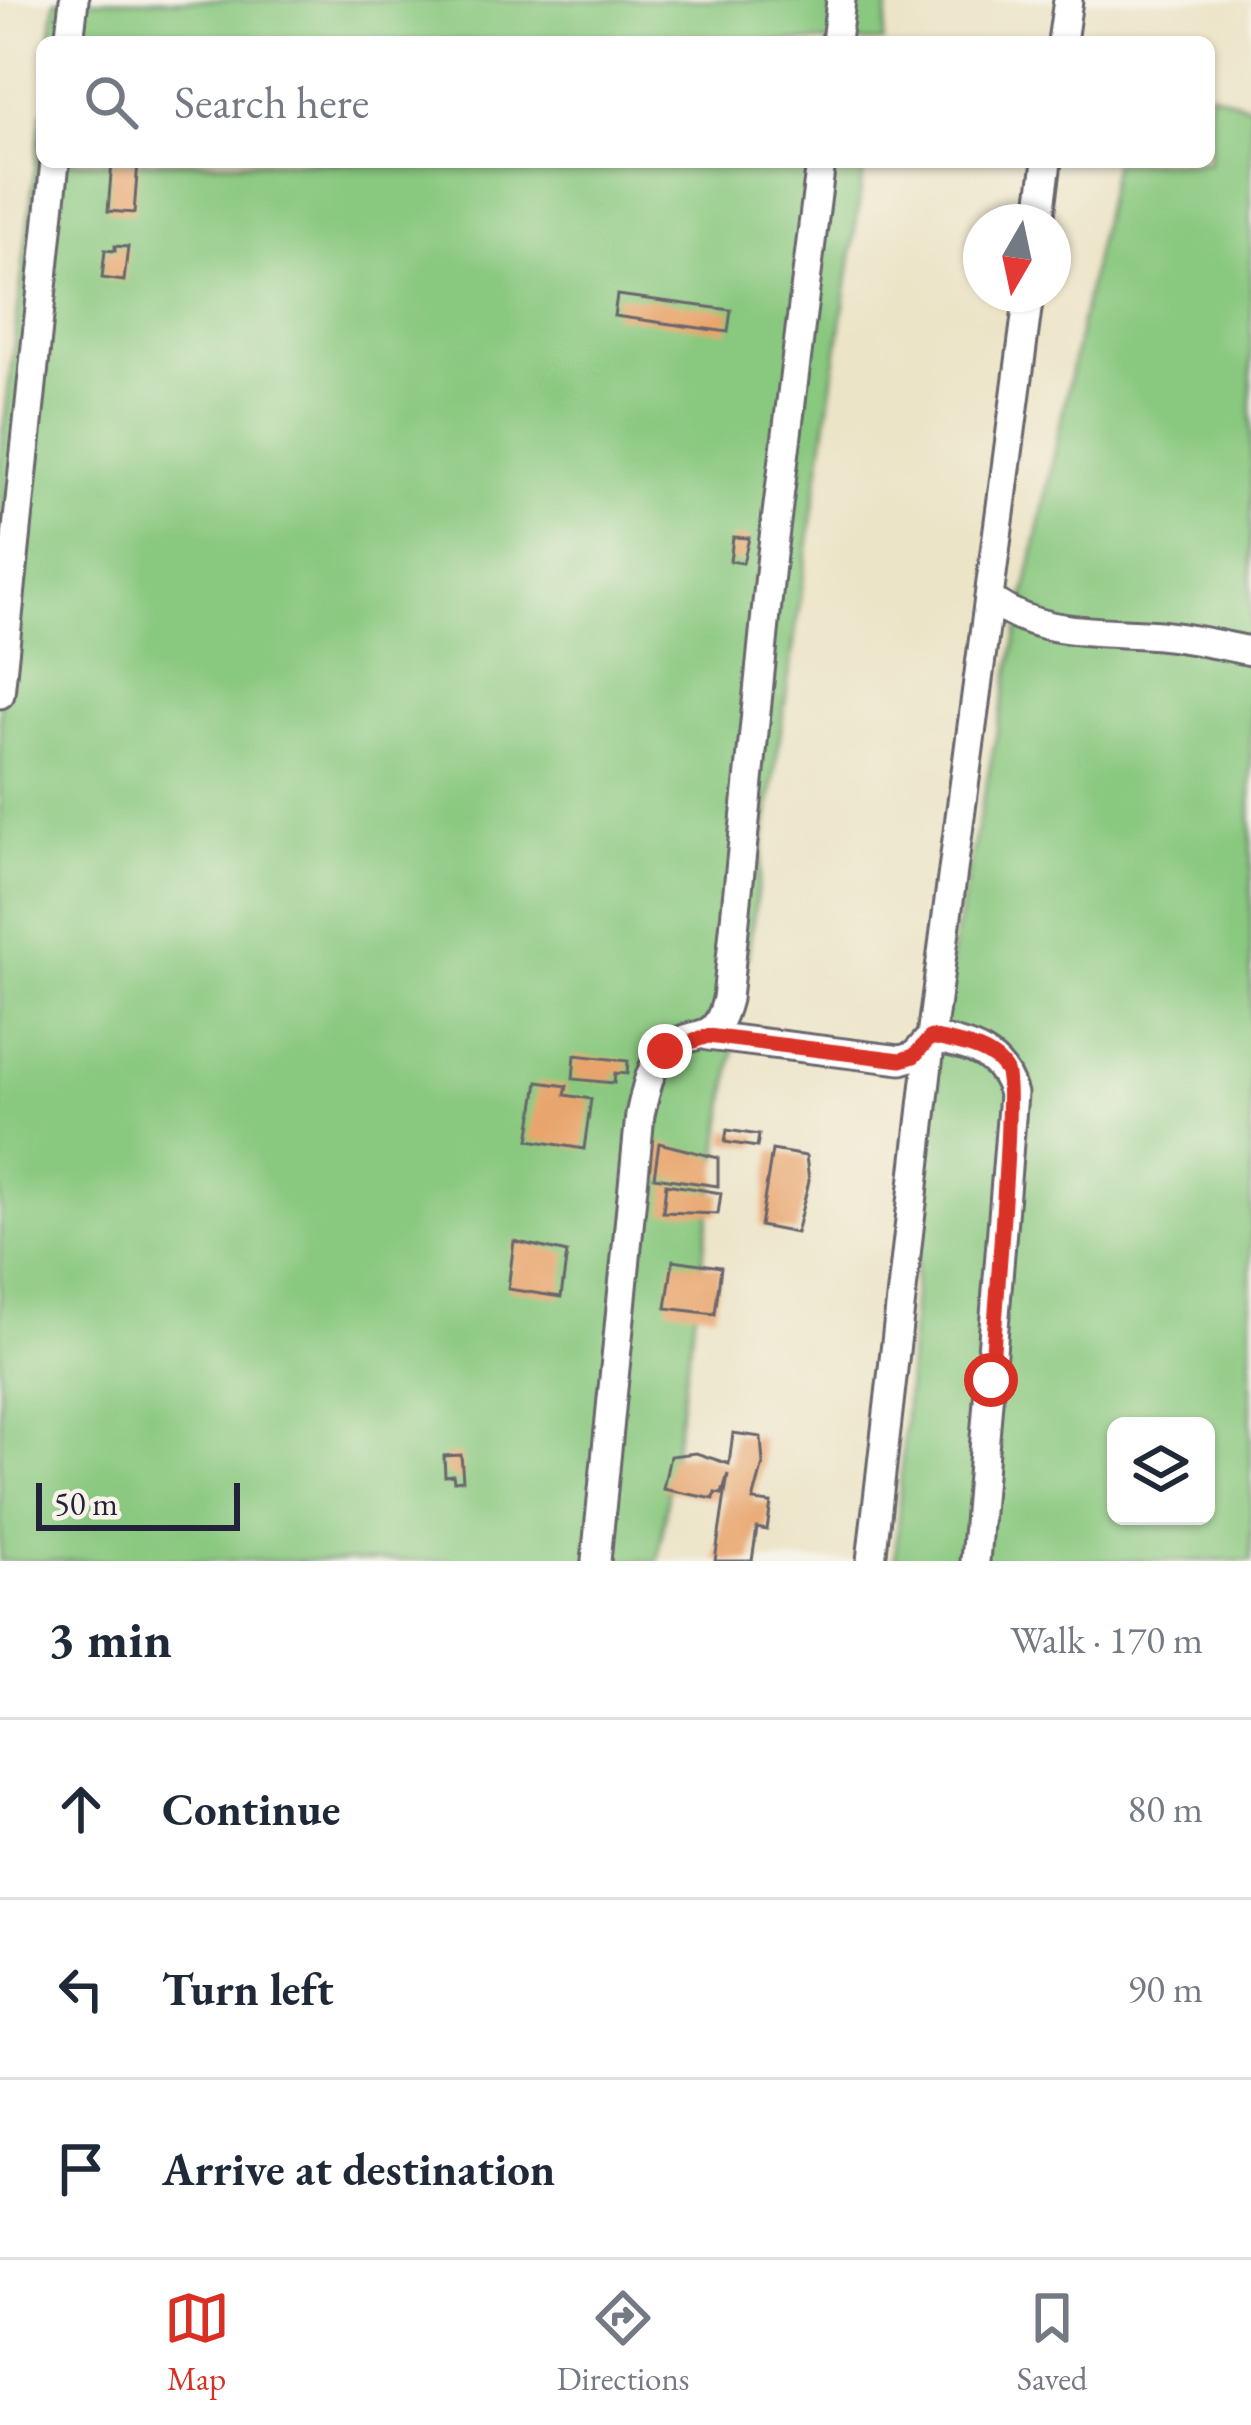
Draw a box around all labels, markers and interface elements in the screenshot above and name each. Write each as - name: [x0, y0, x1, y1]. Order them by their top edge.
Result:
- search box: [36, 36, 1215, 168]
- icon: search: [78, 69, 144, 135]
- text: Search here: [174, 73, 369, 131]
- north arrow: [963, 204, 1071, 312]
- route end: [638, 1024, 692, 1078]
- route start: [964, 1353, 1018, 1407]
- map controls: [1107, 1417, 1215, 1525]
- button: layers: [1107, 1417, 1215, 1525]
- scale bar: [36, 1477, 240, 1530]
- text: 50 m: [54, 1482, 118, 1525]
- text: 3 min: [48, 1606, 172, 1672]
- text: Walk · 170 m: [1010, 1614, 1203, 1665]
- icon: ahead: [48, 1776, 114, 1842]
- text: Continue: [162, 1780, 340, 1838]
- text: 80 m: [1127, 1783, 1203, 1834]
- icon: left: [48, 1956, 114, 2022]
- text: Turn left: [162, 1960, 334, 2018]
- text: 90 m: [1127, 1963, 1203, 2014]
- icon: arrive: [48, 2136, 114, 2202]
- text: Arrive at destination: [162, 2140, 555, 2198]
- tab: Map: [164, 2285, 230, 2400]
- tab: Directions: [557, 2285, 690, 2400]
- tab: Saved: [1017, 2285, 1087, 2400]

